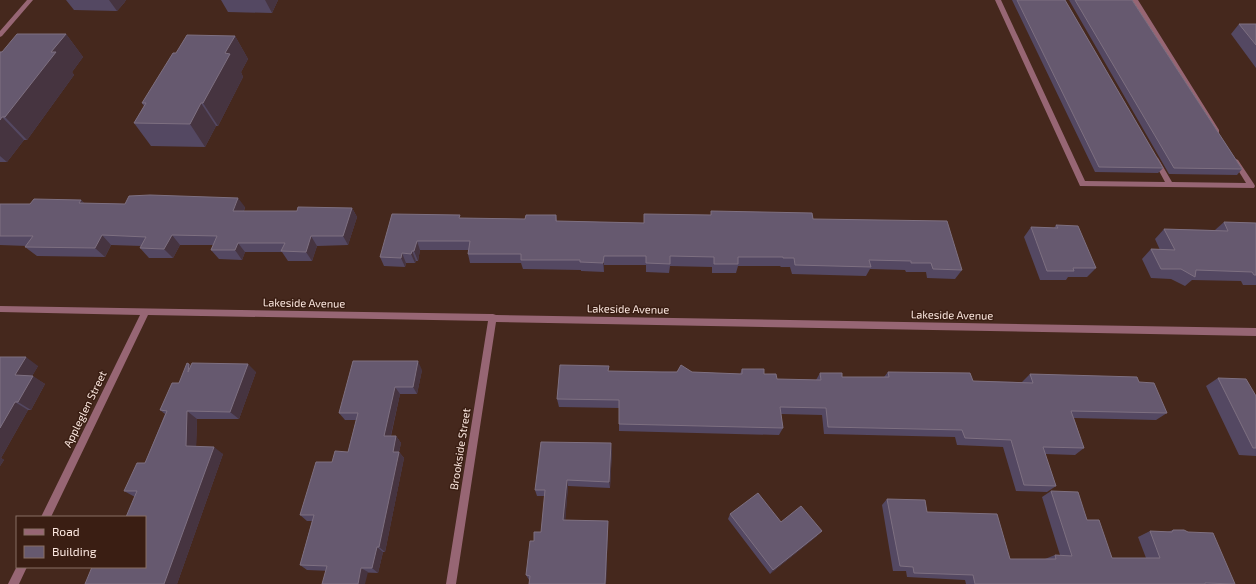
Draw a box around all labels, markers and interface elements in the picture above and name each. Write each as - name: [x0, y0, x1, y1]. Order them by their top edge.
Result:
- street label: Lakeside Avenue: [263, 295, 346, 310]
- street label: Lakeside Avenue: [587, 301, 670, 316]
- street label: Lakeside Avenue: [911, 307, 994, 322]
- street label: Appleglen Street: [60, 368, 109, 449]
- street label: Brookside Street: [447, 407, 472, 491]
- legend: [16, 516, 146, 568]
- text: Road: [52, 524, 80, 538]
- text: Building: [52, 544, 97, 558]

